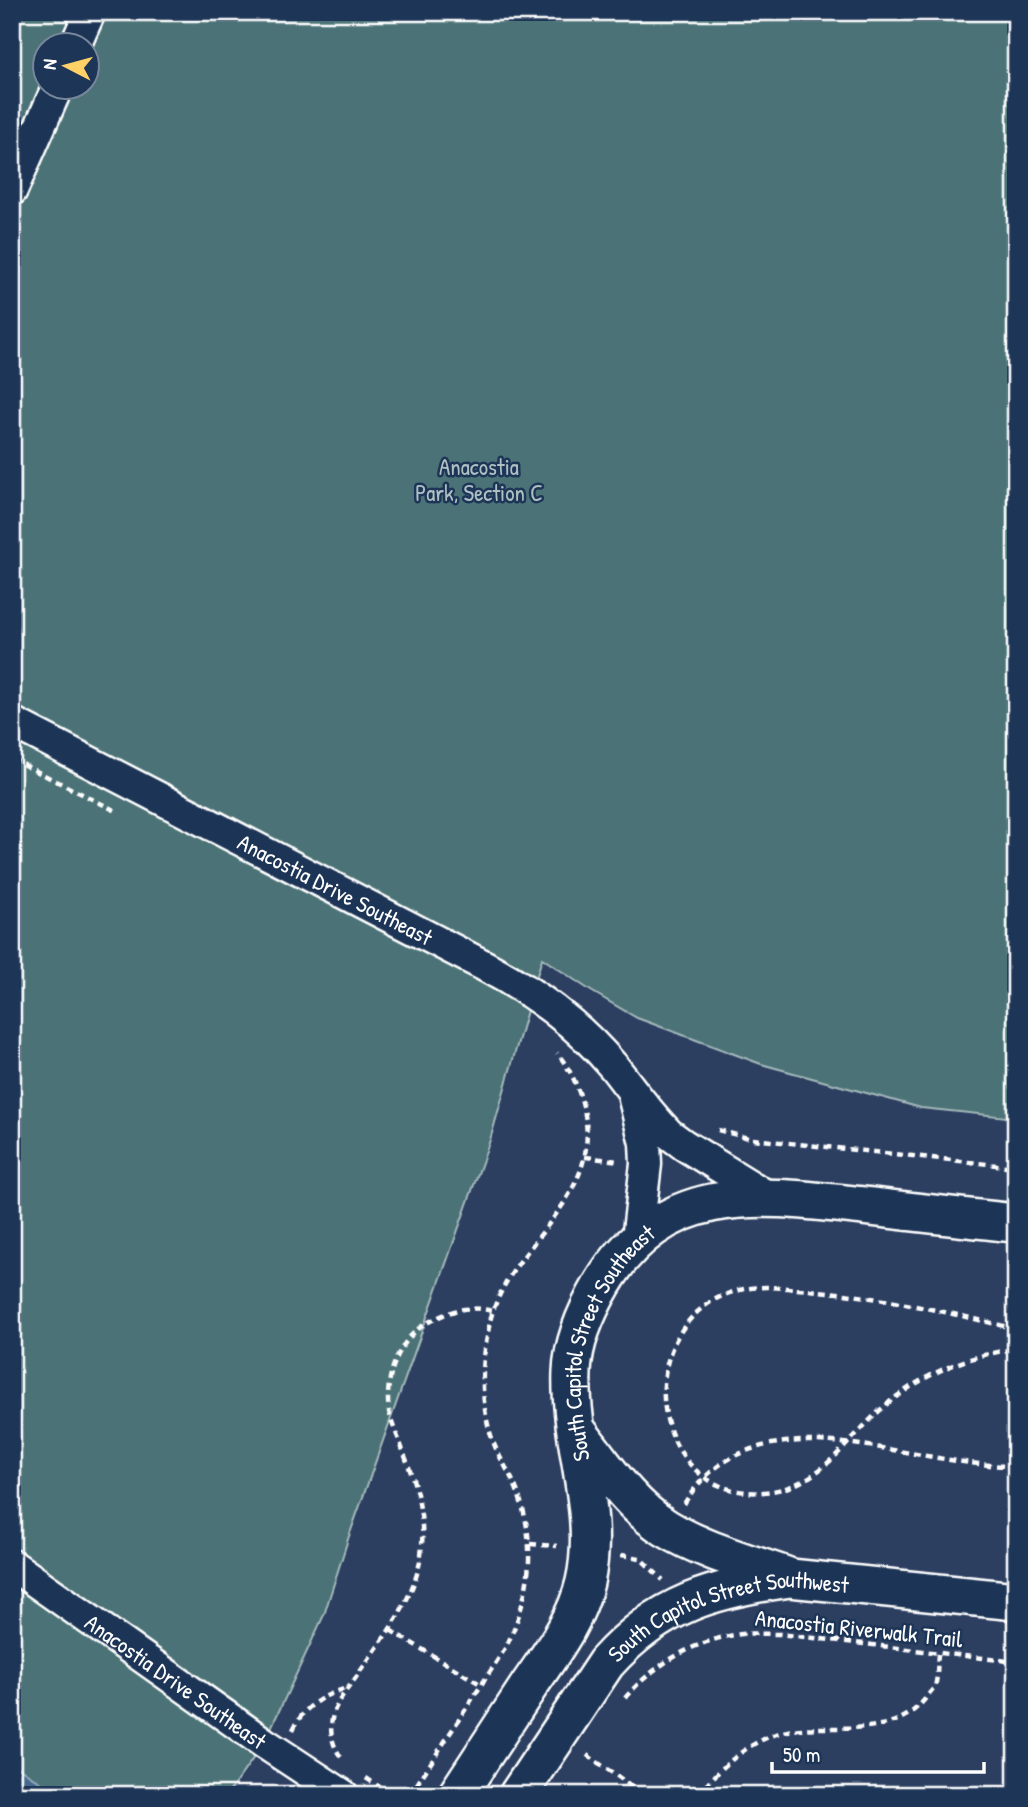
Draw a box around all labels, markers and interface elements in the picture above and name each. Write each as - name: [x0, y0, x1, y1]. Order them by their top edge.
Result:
- north arrow: [32, 32, 102, 102]
- text: N: [36, 58, 63, 71]
- park label: Anacostia Park, Section C: [415, 451, 543, 508]
- street label: Anacostia Drive Southeast: [233, 826, 439, 953]
- street label: South Capitol Street Southeast: [556, 1216, 661, 1464]
- street label: South Capitol Street Southwest: [600, 1562, 852, 1668]
- street label: Anacostia Riverwalk Trail: [754, 1602, 965, 1654]
- street label: Anacostia Drive Southeast: [79, 1606, 274, 1756]
- scale bar: [772, 1730, 984, 1774]
- text: 50 m: [783, 1740, 820, 1769]

